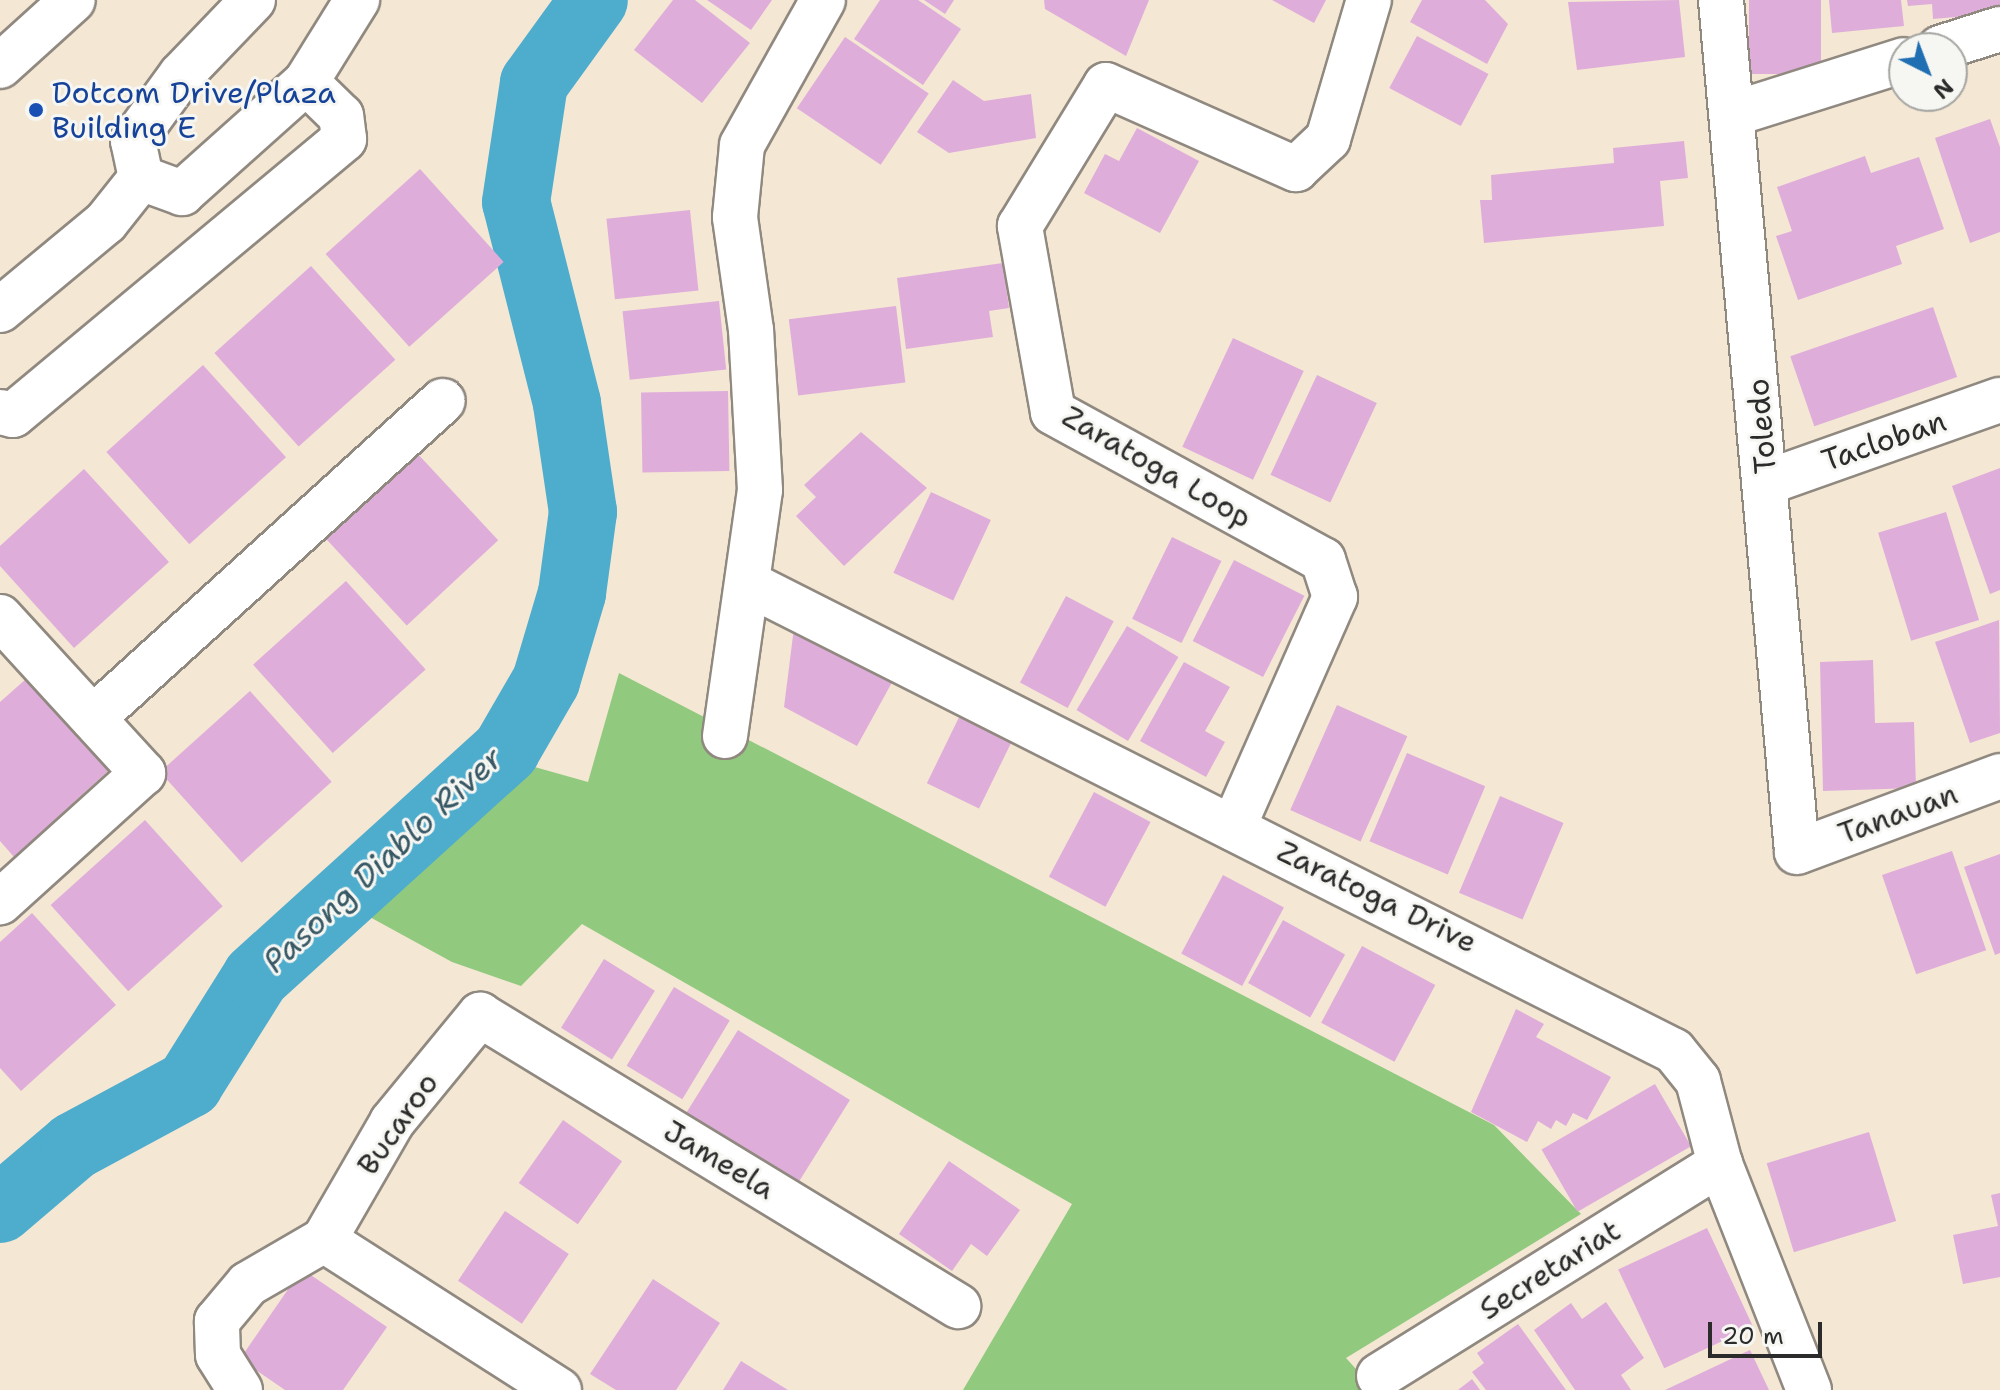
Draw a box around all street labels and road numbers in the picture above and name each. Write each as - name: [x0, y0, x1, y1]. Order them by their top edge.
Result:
- street label: Toledo: [1740, 377, 1784, 475]
- street label: Zaratoga Loop: [1056, 398, 1258, 536]
- street label: Tacloban: [1817, 403, 1951, 479]
- street label: Tanauan: [1834, 776, 1962, 852]
- street label: Zaratoga Drive: [1271, 833, 1483, 961]
- street label: Bucaroo: [350, 1066, 446, 1182]
- street label: Jameela: [657, 1113, 781, 1207]
- street label: Secretariat: [1473, 1212, 1627, 1328]

